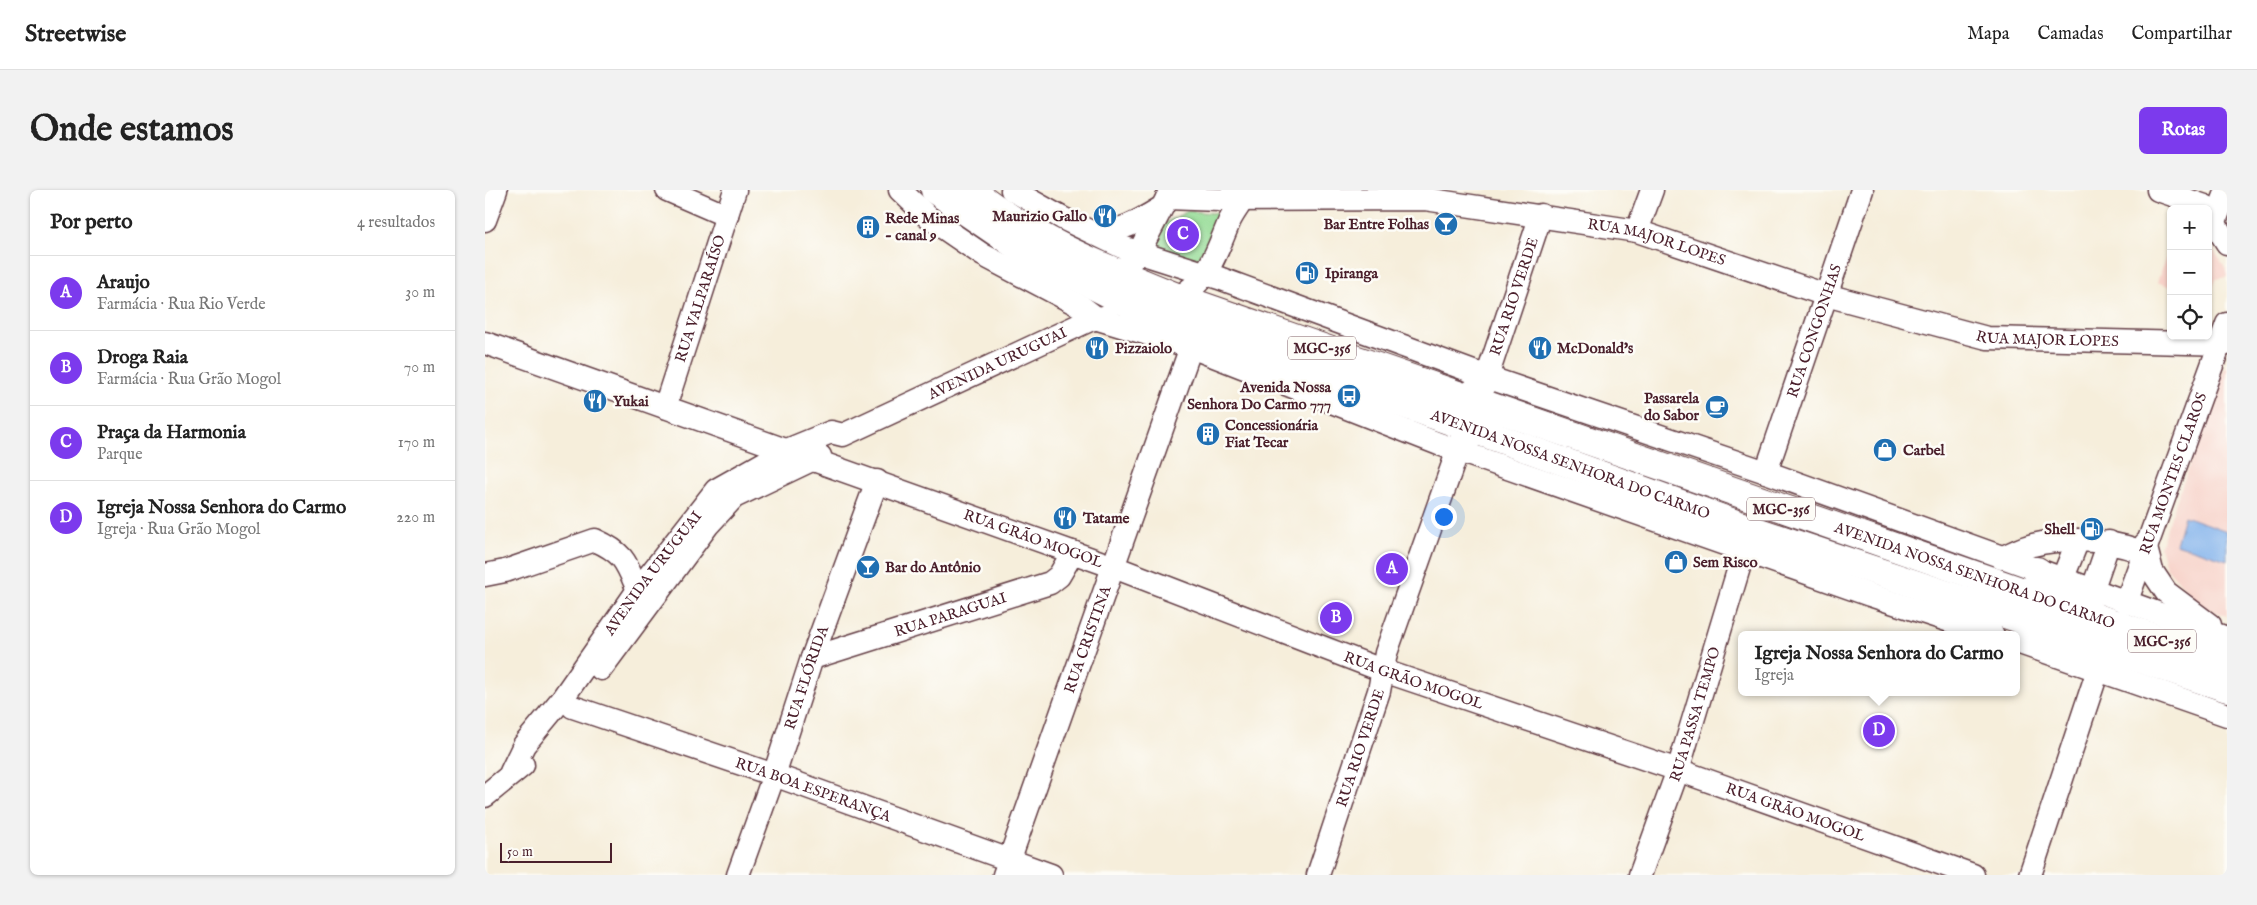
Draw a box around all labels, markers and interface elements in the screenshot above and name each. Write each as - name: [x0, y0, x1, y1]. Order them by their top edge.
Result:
- text: Streetwise: [25, 19, 126, 50]
- text: Mapa: [1967, 23, 2009, 46]
- text: Camadas: [2037, 23, 2103, 46]
- text: Compartilhar: [2131, 23, 2232, 46]
- button: Rotas: [2139, 107, 2227, 154]
- text: Onde estamos: [30, 108, 234, 153]
- restaurant icon: Maurizio Gallo: [1092, 203, 1118, 229]
- map controls: [2167, 205, 2212, 340]
- button: +: [2167, 205, 2212, 250]
- place label: Maurizio Gallo: [992, 207, 1087, 226]
- text: Por perto: [50, 209, 132, 236]
- place label: Rede Minas - canal 9: [885, 209, 960, 245]
- bar icon: Bar Entre Folhas: [1433, 211, 1459, 237]
- text: 4 resultados: [357, 213, 435, 233]
- building icon: Rede Minas - canal 9: [855, 214, 881, 240]
- place label: Bar Entre Folhas: [1323, 215, 1430, 234]
- street label: RUA MAJOR LOPES: [1586, 215, 1728, 270]
- pin: C: [1167, 216, 1199, 254]
- street label: RUA VALPARAÍSO: [671, 233, 730, 365]
- street label: RUA RIO VERDE: [1486, 235, 1543, 358]
- button: −: [2167, 250, 2212, 295]
- fuel station icon: Ipiranga: [1294, 260, 1320, 286]
- street label: RUA CONGONHAS: [1783, 262, 1846, 400]
- place label: Ipiranga: [1325, 264, 1379, 283]
- text: Araujo: [97, 271, 150, 295]
- text: A: [61, 283, 71, 303]
- text: 30 m: [405, 283, 435, 303]
- text: Farmácia · Rua Rio Verde: [97, 295, 266, 315]
- button: locate: [2167, 295, 2212, 340]
- street label: AVENIDA URUGUAI: [924, 323, 1070, 404]
- street label: RUA MAJOR LOPES: [1974, 326, 2119, 351]
- restaurant icon: Pizzaiolo: [1084, 335, 1110, 361]
- restaurant icon: McDonald's: [1527, 335, 1553, 361]
- road number: MGC-356: [1288, 336, 1356, 360]
- place label: Pizzaiolo: [1115, 339, 1172, 358]
- place label: McDonald's: [1557, 339, 1634, 358]
- text: Droga Raia: [97, 346, 188, 370]
- text: B: [61, 358, 71, 378]
- text: 70 m: [404, 358, 435, 378]
- text: Farmácia · Rua Grão Mogol: [97, 370, 281, 390]
- place label: Avenida Nossa Senhora Do Carmo 777: [1187, 378, 1332, 414]
- bus stop icon: Avenida Nossa Senhora Do Carmo 777: [1336, 383, 1362, 409]
- restaurant icon: Yukai: [582, 388, 608, 414]
- place label: Passarela do Sabor: [1644, 389, 1700, 425]
- street label: RUA MONTES CLAROS: [2135, 390, 2211, 557]
- place label: Yukai: [613, 392, 649, 411]
- cafe icon: Passarela do Sabor: [1704, 394, 1730, 420]
- street label: AVENIDA NOSSA SENHORA DO CARMO: [1427, 405, 1712, 524]
- place label: Concessionária Fiat Tecar: [1225, 416, 1319, 452]
- text: Praça da Harmonia: [97, 421, 246, 445]
- building icon: Concessionária Fiat Tecar: [1195, 421, 1221, 447]
- text: C: [60, 433, 72, 453]
- text: 170 m: [398, 433, 435, 453]
- shop icon: Carbel: [1872, 437, 1898, 463]
- place label: Carbel: [1903, 441, 1946, 460]
- text: Parque: [97, 445, 143, 465]
- text: Igreja Nossa Senhora do Carmo: [97, 496, 346, 520]
- road number: MGC-356: [1747, 498, 1815, 520]
- your location: [1431, 504, 1457, 530]
- street label: RUA GRÃO MOGOL: [961, 505, 1106, 572]
- restaurant icon: Tatame: [1052, 505, 1078, 531]
- street label: AVENIDA URUGUAI: [600, 507, 706, 640]
- text: D: [60, 508, 72, 528]
- text: 220 m: [396, 508, 435, 528]
- place label: Tatame: [1082, 509, 1129, 528]
- fuel station icon: Shell: [2079, 516, 2105, 542]
- street label: AVENIDA NOSSA SENHORA DO CARMO: [1831, 518, 2117, 633]
- text: Igreja · Rua Grão Mogol: [97, 520, 261, 540]
- place label: Shell: [2044, 520, 2076, 539]
- shop icon: Sem Risco: [1663, 549, 1689, 575]
- pin: A: [1376, 550, 1408, 588]
- place label: Sem Risco: [1693, 553, 1758, 572]
- bar icon: Bar do Antônio: [855, 554, 881, 580]
- place label: Bar do Antônio: [885, 558, 981, 577]
- street label: RUA CRISTINA: [1060, 582, 1116, 696]
- street label: RUA PARAGUAI: [892, 588, 1009, 641]
- pin: B: [1320, 599, 1352, 637]
- street label: RUA FLÓRIDA: [780, 622, 833, 732]
- road number: MGC-356: [2128, 630, 2196, 652]
- popup: [1738, 631, 2020, 696]
- text: Igreja Nossa Senhora do Carmo: [1754, 642, 2004, 666]
- street label: RUA PASSA TEMPO: [1666, 644, 1725, 784]
- street label: RUA GRÃO MOGOL: [1341, 647, 1486, 714]
- text: Igreja: [1754, 666, 1794, 686]
- street label: RUA RIO VERDE: [1332, 686, 1389, 810]
- pin: D: [1863, 712, 1895, 750]
- street label: RUA BOA ESPERANÇA: [733, 754, 894, 827]
- street label: RUA GRÃO MOGOL: [1723, 779, 1868, 846]
- scale bar: [500, 840, 613, 863]
- text: 50 m: [507, 843, 533, 861]

